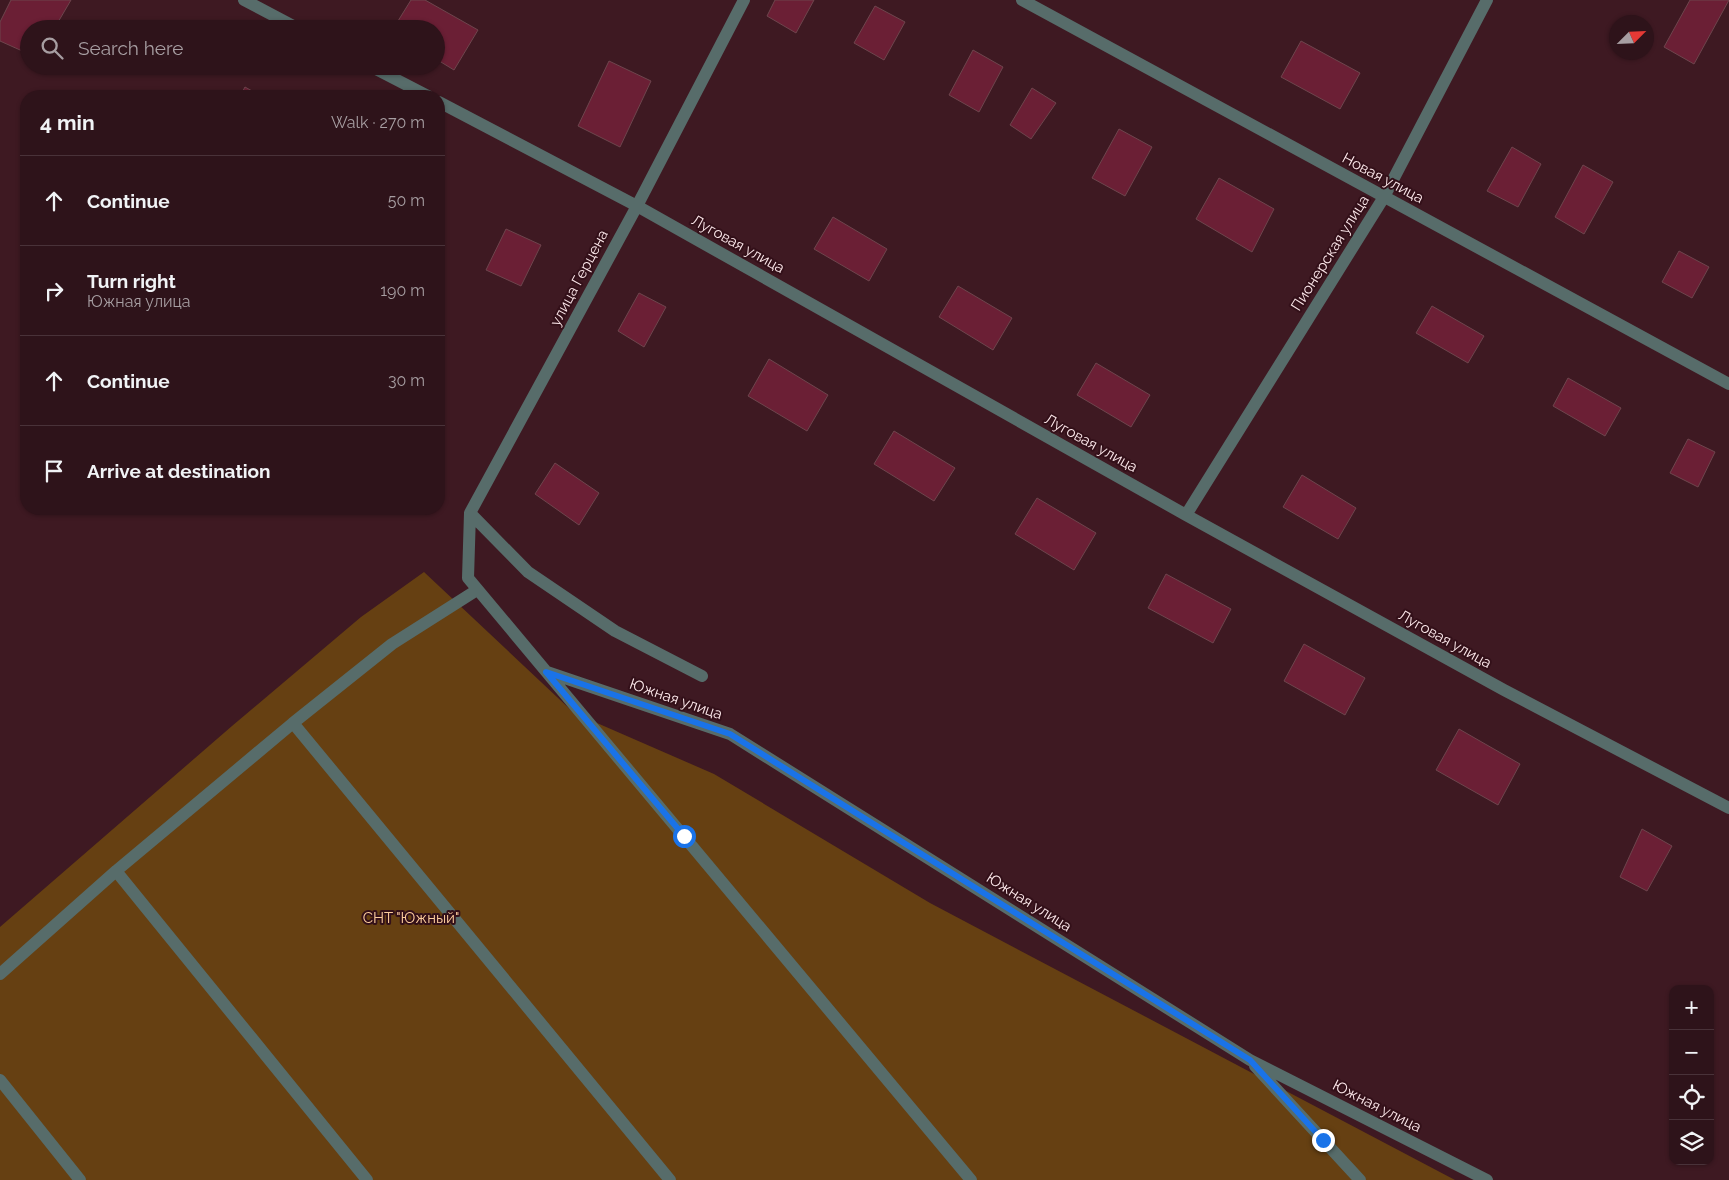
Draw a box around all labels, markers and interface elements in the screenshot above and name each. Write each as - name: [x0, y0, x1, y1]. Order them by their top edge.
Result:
- north arrow: [1609, 15, 1654, 60]
- search box: [20, 20, 445, 75]
- icon: search: [38, 34, 66, 62]
- text: Search here: [78, 37, 184, 59]
- text: 4 min: [40, 110, 95, 135]
- text: Walk · 270 m: [331, 113, 425, 132]
- street label: Новая улица: [1339, 149, 1427, 207]
- icon: ahead: [40, 187, 68, 215]
- text: Continue: [87, 190, 170, 212]
- text: 50 m: [388, 191, 425, 210]
- street label: Пионерская улица: [1287, 192, 1373, 314]
- street label: Луговая улица: [688, 211, 788, 277]
- street label: улица Герцена: [546, 227, 612, 329]
- text: Turn right: [87, 270, 176, 292]
- icon: right: [40, 277, 68, 305]
- text: 190 m: [380, 281, 425, 300]
- text: Южная улица: [87, 292, 191, 311]
- icon: ahead: [40, 367, 68, 395]
- text: Continue: [87, 370, 170, 392]
- text: 30 m: [388, 371, 425, 390]
- street label: Луговая улица: [1041, 410, 1141, 476]
- icon: arrive: [40, 457, 68, 485]
- text: Arrive at destination: [87, 460, 271, 482]
- street label: Луговая улица: [1395, 606, 1495, 672]
- street label: Южная улица: [627, 675, 725, 723]
- route start: [673, 825, 696, 848]
- street label: Южная улица: [983, 869, 1075, 935]
- park label: СНТ "Южный": [363, 909, 459, 927]
- map controls: [1669, 985, 1714, 1165]
- button: +: [1669, 985, 1714, 1030]
- button: −: [1669, 1030, 1714, 1075]
- button: locate: [1669, 1075, 1714, 1120]
- street label: Южная улица: [1330, 1076, 1424, 1136]
- button: layers: [1669, 1120, 1714, 1165]
- route end: [1312, 1129, 1335, 1152]

